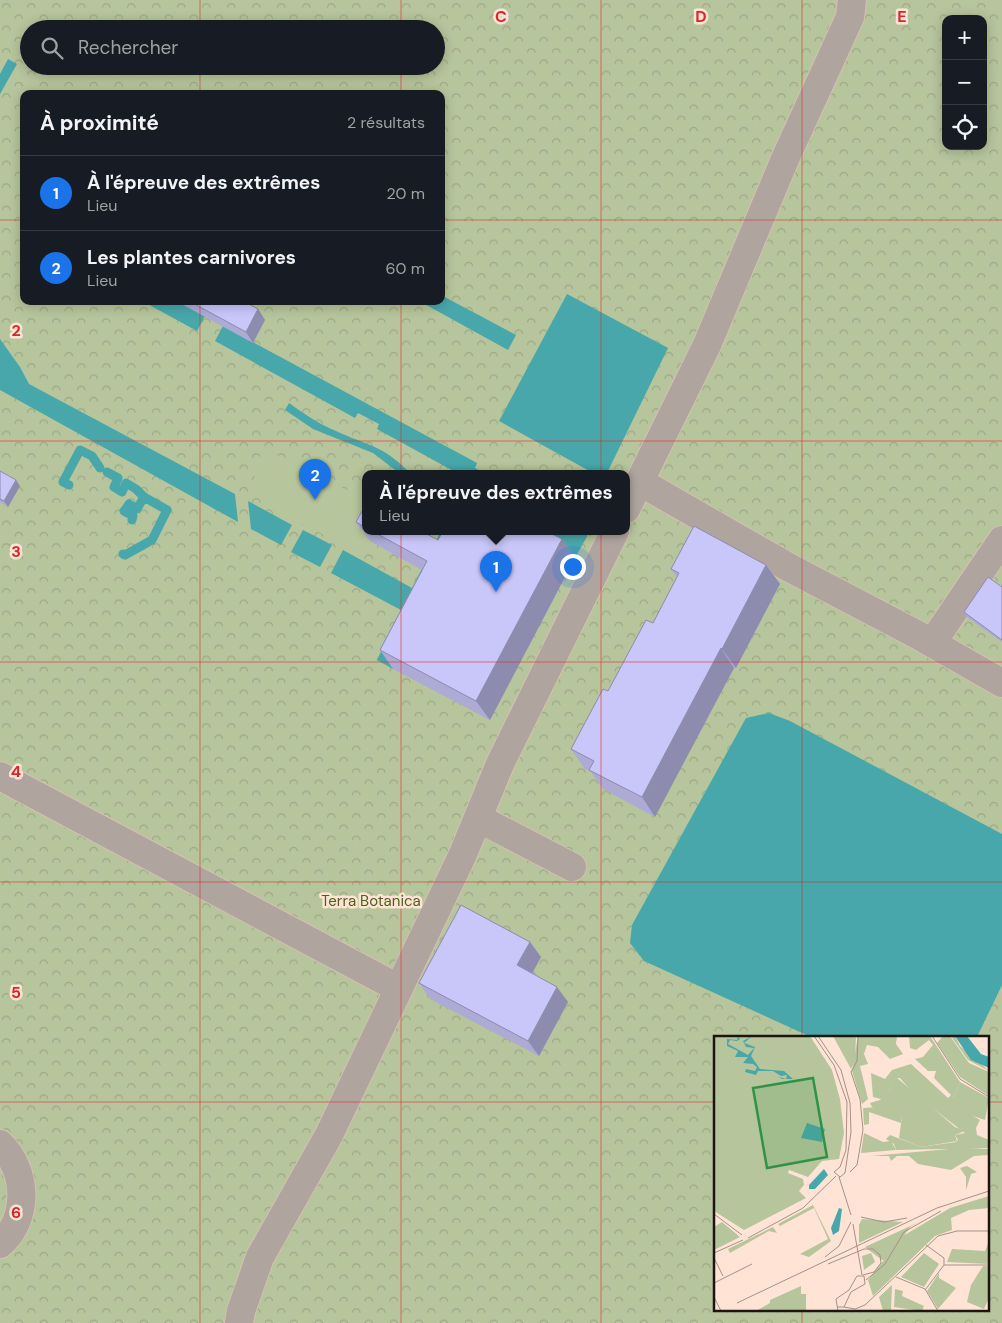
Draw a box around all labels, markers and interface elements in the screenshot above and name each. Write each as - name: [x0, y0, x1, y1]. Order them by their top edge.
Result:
- text: C: [495, 6, 507, 27]
- text: D: [695, 6, 707, 27]
- text: E: [897, 6, 907, 27]
- map controls: [942, 15, 987, 150]
- button: +: [942, 15, 987, 60]
- search box: [20, 20, 445, 75]
- icon: search: [38, 34, 66, 62]
- text: Rechercher: [78, 35, 178, 60]
- button: −: [942, 60, 987, 105]
- button: locate: [942, 105, 987, 150]
- text: À proximité: [40, 109, 159, 137]
- text: 2 résultats: [347, 112, 425, 133]
- text: À l'épreuve des extrêmes: [87, 170, 320, 195]
- text: 1: [53, 183, 59, 204]
- text: 20 m: [386, 183, 425, 204]
- text: Lieu: [87, 195, 118, 216]
- text: Les plantes carnivores: [87, 245, 296, 270]
- text: 2: [51, 258, 61, 279]
- text: 60 m: [385, 258, 425, 279]
- text: Lieu: [87, 270, 118, 291]
- text: 2: [11, 320, 21, 341]
- pin: 2: [299, 459, 331, 500]
- popup: [362, 470, 630, 535]
- text: À l'épreuve des extrêmes: [379, 480, 613, 505]
- text: Lieu: [379, 505, 410, 526]
- text: 3: [11, 541, 21, 562]
- pin: 1: [480, 551, 512, 592]
- your location: [560, 554, 586, 580]
- text: 4: [11, 761, 21, 782]
- park label: Terra Botanica: [321, 891, 421, 911]
- text: 5: [11, 982, 21, 1003]
- inset map: [714, 1036, 990, 1310]
- text: 6: [11, 1202, 21, 1223]

